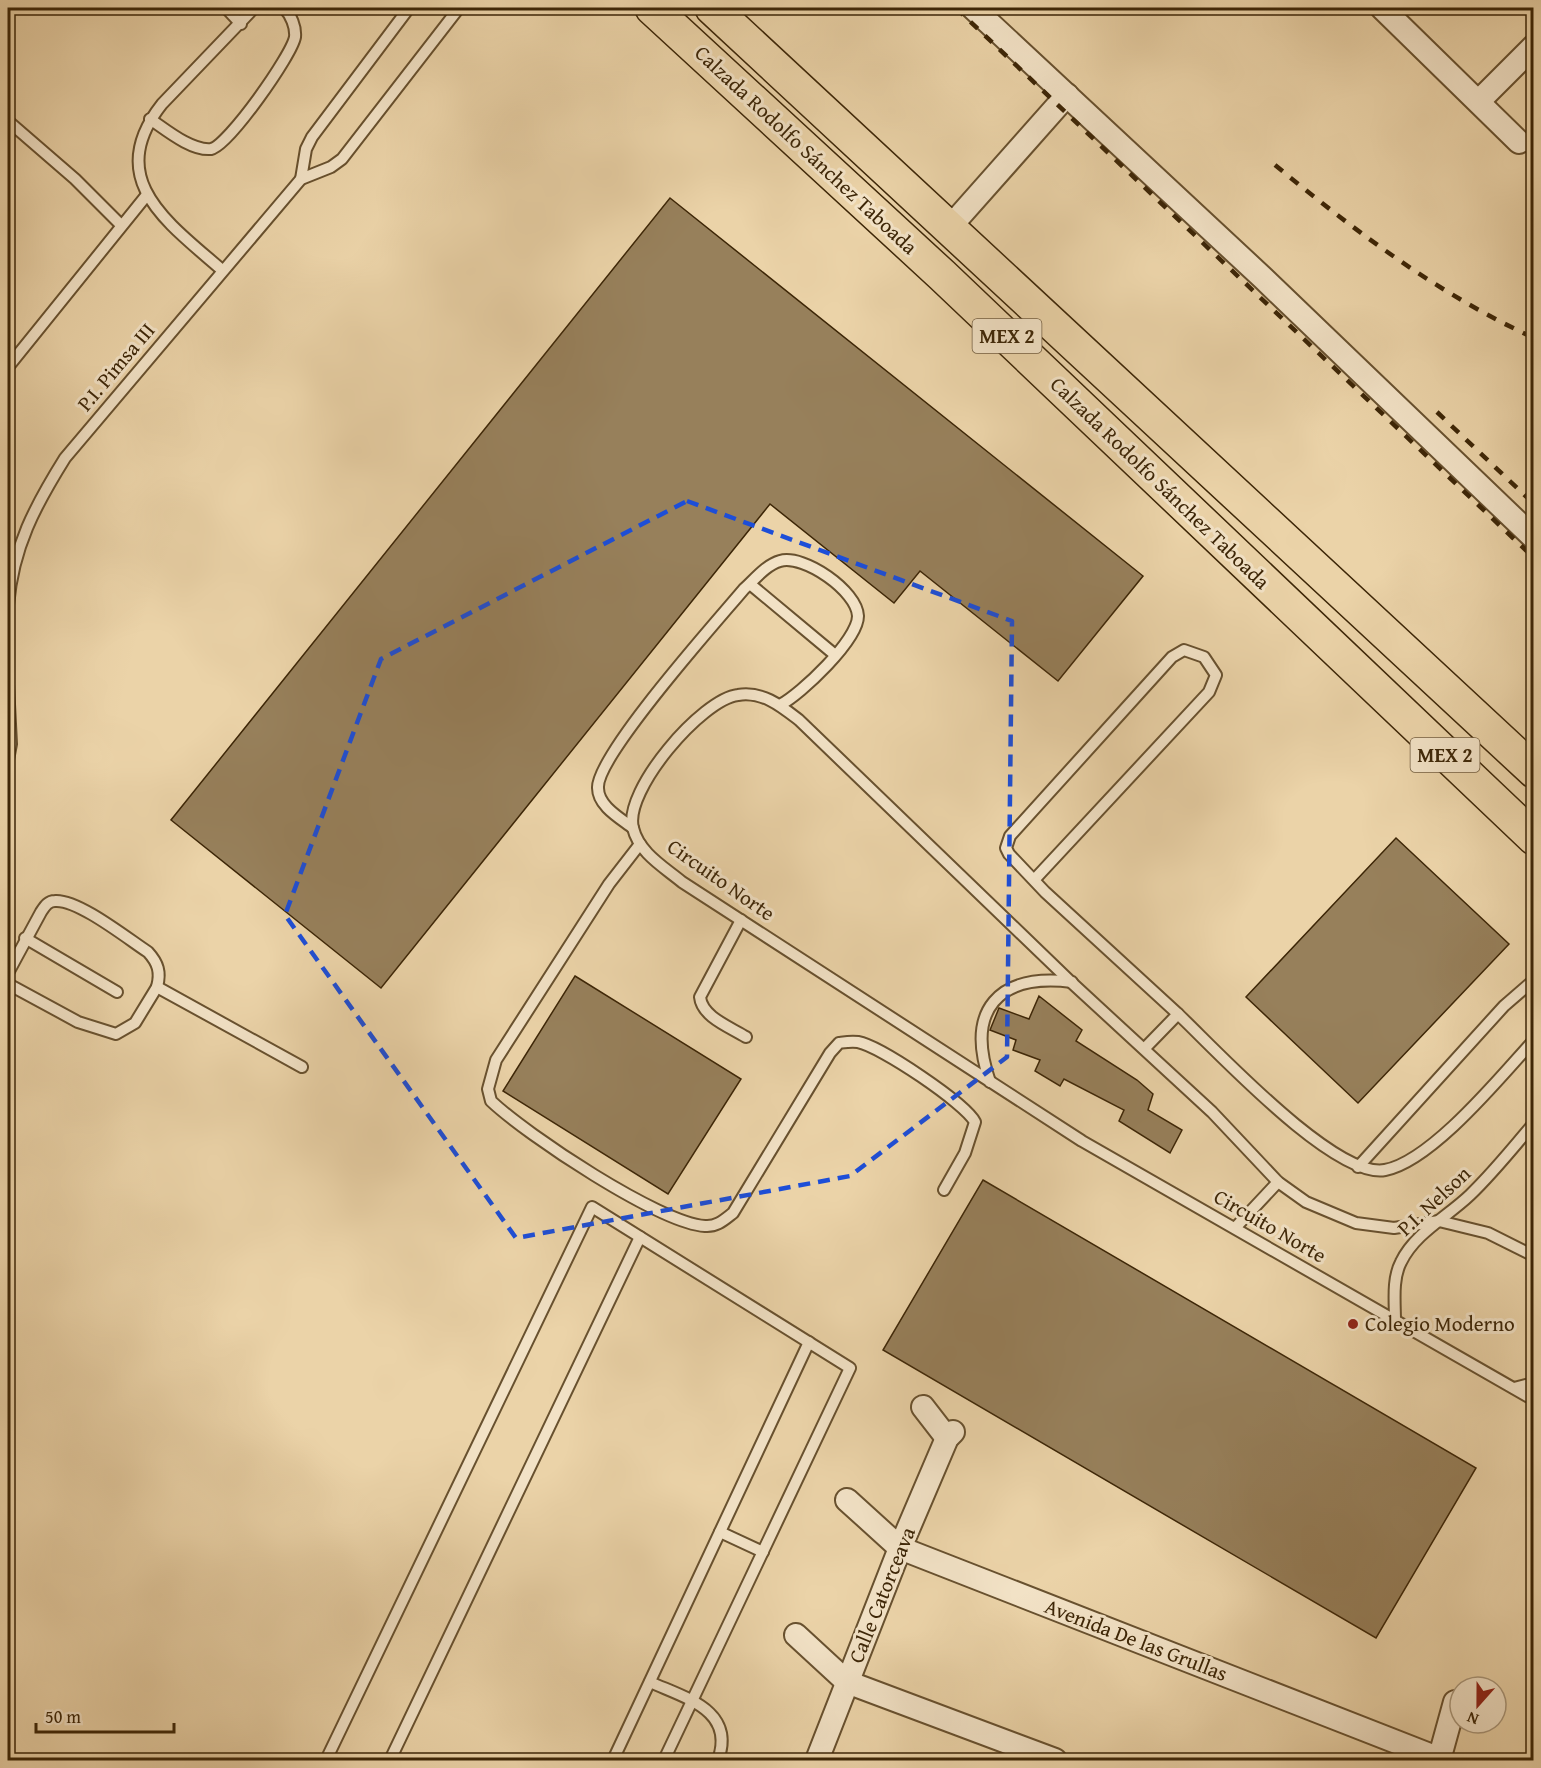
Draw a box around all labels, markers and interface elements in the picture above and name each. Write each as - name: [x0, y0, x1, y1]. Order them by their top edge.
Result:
- street label: Calzada Rodolfo Sánchez Taboada: [688, 38, 925, 262]
- street label: P.I. Pimsa III: [69, 316, 162, 418]
- road number: MEX 2: [972, 319, 1042, 353]
- street label: Calzada Rodolfo Sánchez Taboada: [1044, 369, 1277, 596]
- road number: MEX 2: [1410, 738, 1480, 772]
- street label: Circuito Norte: [661, 831, 782, 928]
- street label: P.I. Nelson: [1390, 1158, 1478, 1243]
- street label: Circuito Norte: [1208, 1181, 1332, 1270]
- place label: Colegio Moderno: [1365, 1308, 1515, 1339]
- marker: Colegio Moderno: [1346, 1317, 1360, 1331]
- street label: Calle Catorceava: [840, 1522, 923, 1667]
- street label: Avenida De las Grullas: [1040, 1590, 1232, 1689]
- north arrow: [1448, 1675, 1508, 1735]
- scale bar: [36, 1696, 174, 1734]
- text: 50 m: [45, 1703, 81, 1730]
- text: N: [1463, 1706, 1482, 1732]

